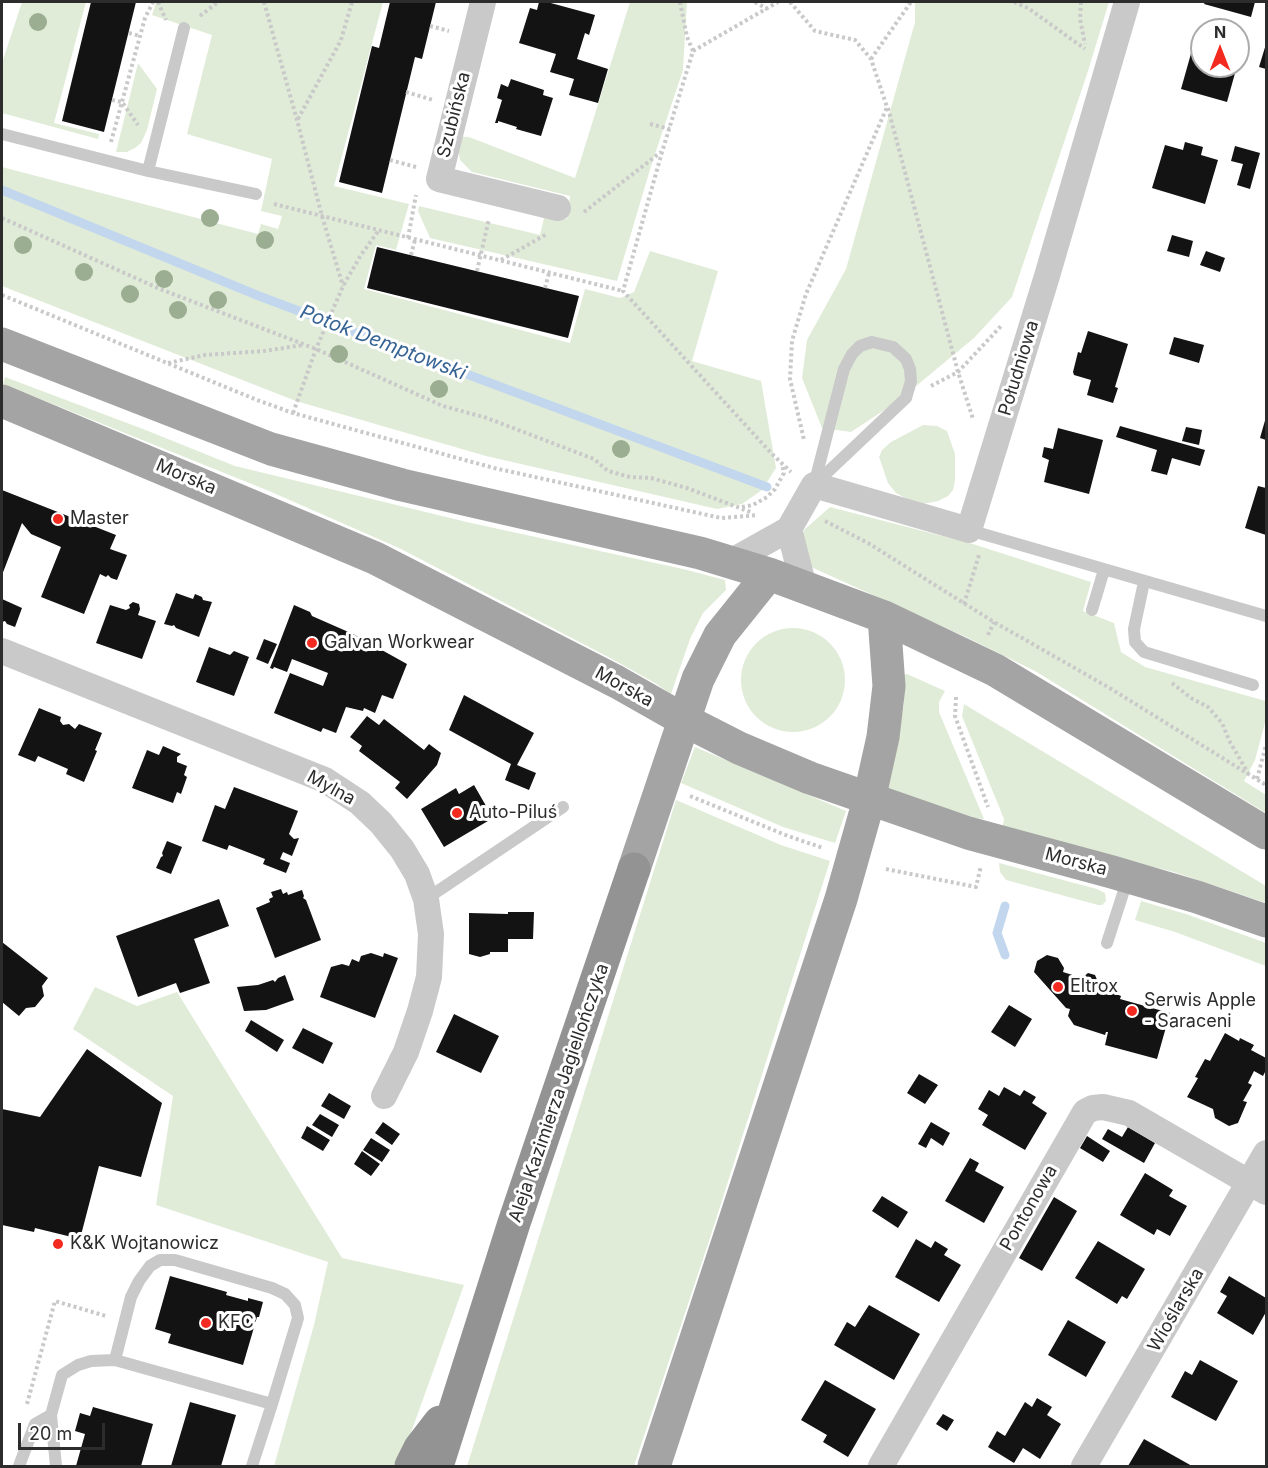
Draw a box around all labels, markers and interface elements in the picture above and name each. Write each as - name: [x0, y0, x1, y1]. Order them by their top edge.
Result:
- north arrow: [1190, 18, 1250, 78]
- text: N: [1214, 22, 1226, 42]
- street label: Szubińska: [433, 70, 475, 160]
- water label: Potok Demptowski: [296, 300, 470, 386]
- street label: Południowa: [994, 318, 1044, 418]
- street label: Morska: [153, 455, 219, 499]
- place label: Master: [70, 508, 129, 530]
- marker: Master: [51, 512, 65, 526]
- place label: Galvan Workwear: [324, 632, 474, 654]
- marker: Galvan Workwear: [305, 636, 319, 650]
- street label: Morska: [591, 662, 657, 712]
- street label: Mylna: [303, 766, 359, 810]
- place label: Auto-Piluś: [469, 802, 557, 824]
- marker: Auto-Piluś: [450, 806, 464, 820]
- street label: Morska: [1043, 843, 1109, 881]
- street label: Aleja Kazimierza Jagiellończyka: [504, 961, 614, 1225]
- place label: Eltrox: [1070, 976, 1118, 998]
- marker: Eltrox: [1051, 980, 1065, 994]
- place label: Serwis Apple - Saraceni: [1144, 990, 1256, 1032]
- marker: Serwis Apple - Saraceni: [1125, 1004, 1139, 1018]
- street label: Pontonowa: [996, 1161, 1062, 1255]
- place label: K&K Wojtanowicz: [70, 1233, 219, 1255]
- marker: K&K Wojtanowicz: [51, 1237, 65, 1251]
- street label: Wioślarska: [1143, 1264, 1209, 1356]
- place label: KFC: [218, 1312, 254, 1334]
- marker: KFC: [199, 1316, 213, 1330]
- scale bar: [21, 1411, 108, 1449]
- text: 20 m: [29, 1423, 72, 1444]

